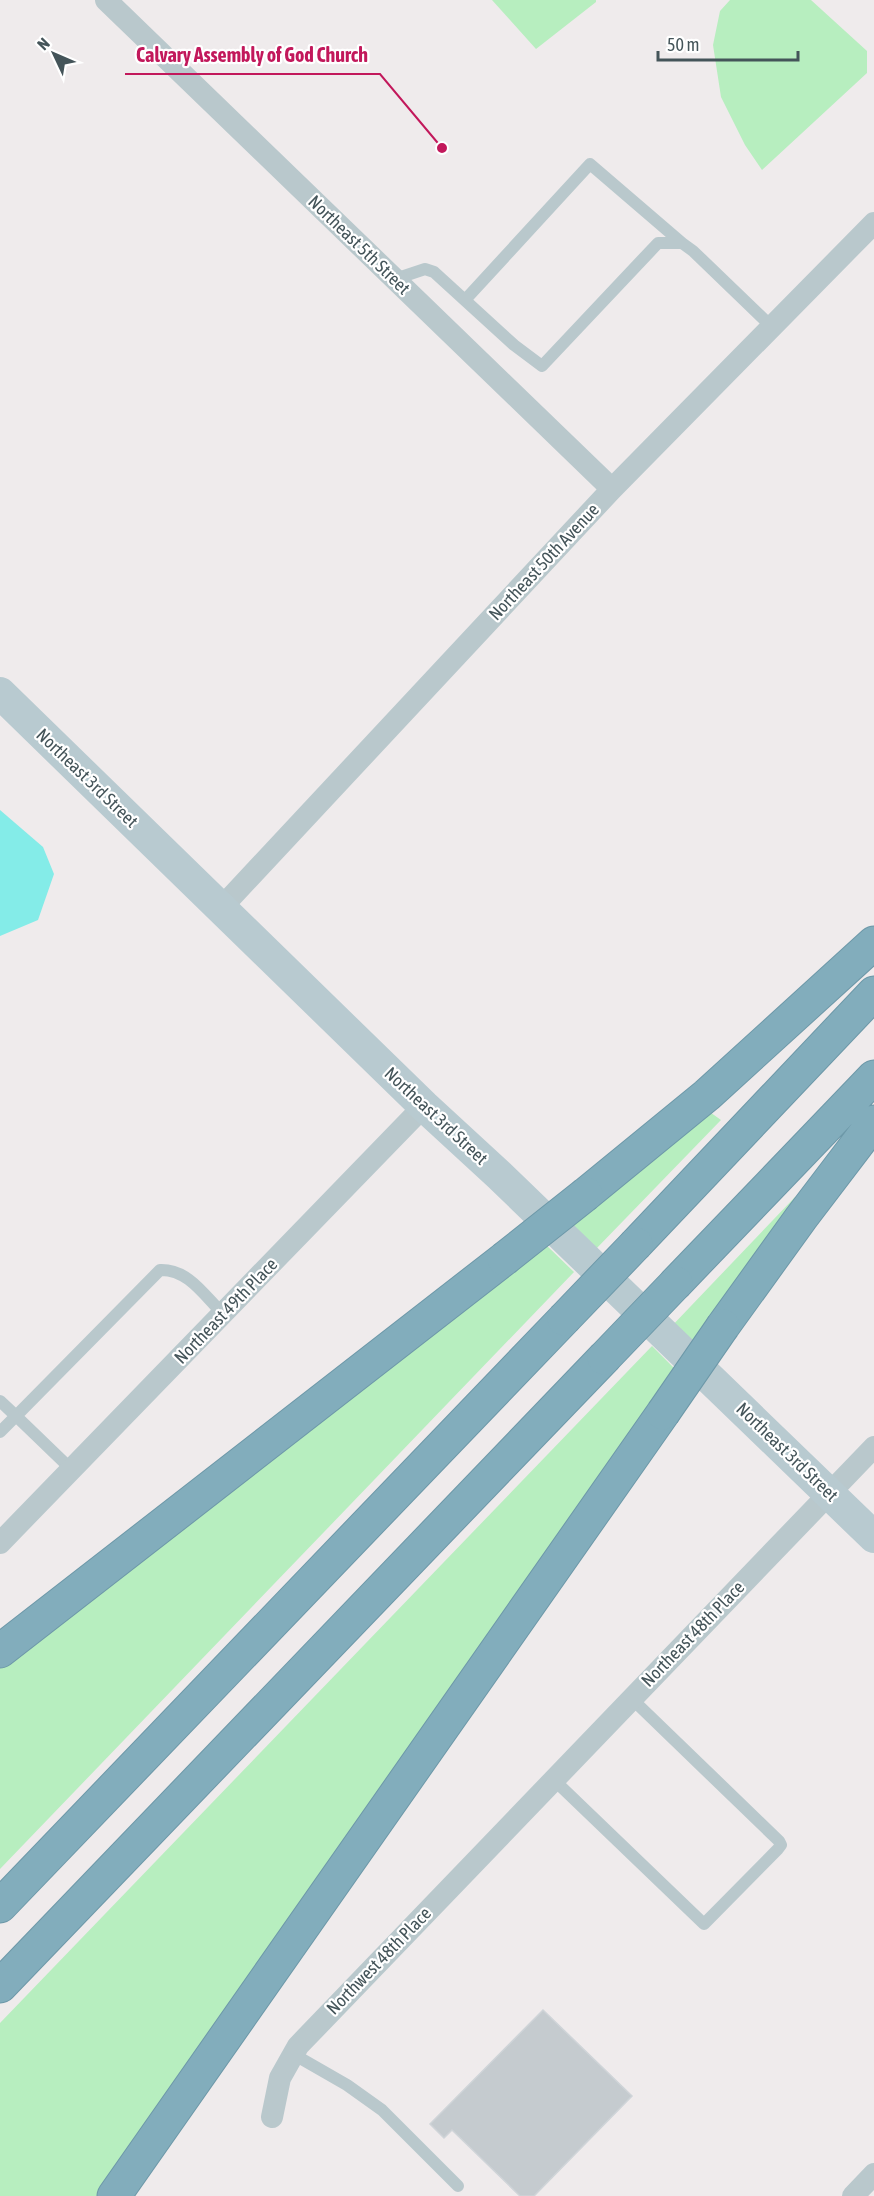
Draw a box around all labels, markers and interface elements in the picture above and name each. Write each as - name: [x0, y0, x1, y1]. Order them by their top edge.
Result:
- north arrow: [24, 24, 84, 84]
- scale bar: [658, 24, 798, 62]
- text: N: [33, 34, 53, 53]
- text: 50 m: [667, 34, 699, 55]
- callout: Calvary Assembly of God Church: [125, 36, 380, 74]
- text: Calvary Assembly of God Church: [136, 43, 368, 66]
- street label: Northeast 5th Street: [304, 191, 414, 298]
- street label: Northeast 50th Avenue: [484, 499, 603, 624]
- street label: Northeast 3rd Street: [32, 724, 142, 831]
- street label: Northeast 3rd Street: [381, 1063, 492, 1169]
- street label: Northeast 49th Place: [170, 1253, 281, 1368]
- street label: Northeast 3rd Street: [732, 1398, 842, 1505]
- street label: Northeast 48th Place: [637, 1576, 748, 1691]
- street label: Northwest 48th Place: [322, 1903, 435, 2019]

